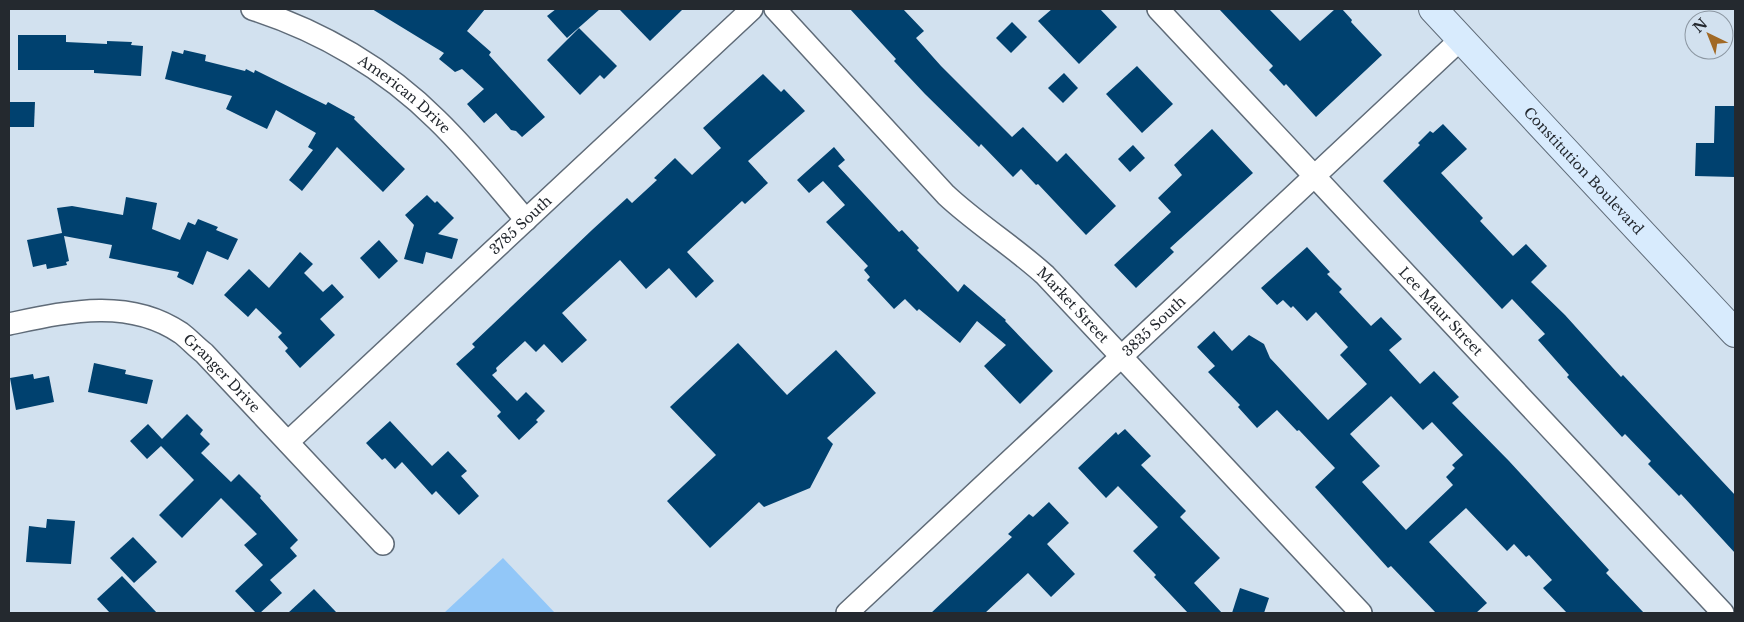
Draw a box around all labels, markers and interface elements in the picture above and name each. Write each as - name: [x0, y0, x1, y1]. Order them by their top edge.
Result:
- north arrow: [1684, 10, 1734, 60]
- text: N: [1689, 14, 1711, 37]
- street label: American Drive: [354, 51, 454, 137]
- street label: Constitution Boulevard: [1520, 103, 1648, 239]
- street label: 3785 South: [486, 191, 556, 258]
- street label: Market Street: [1033, 263, 1113, 347]
- street label: Lee Maur Street: [1395, 263, 1487, 360]
- street label: 3835 South: [1118, 292, 1190, 360]
- street label: Granger Drive: [180, 330, 264, 416]

